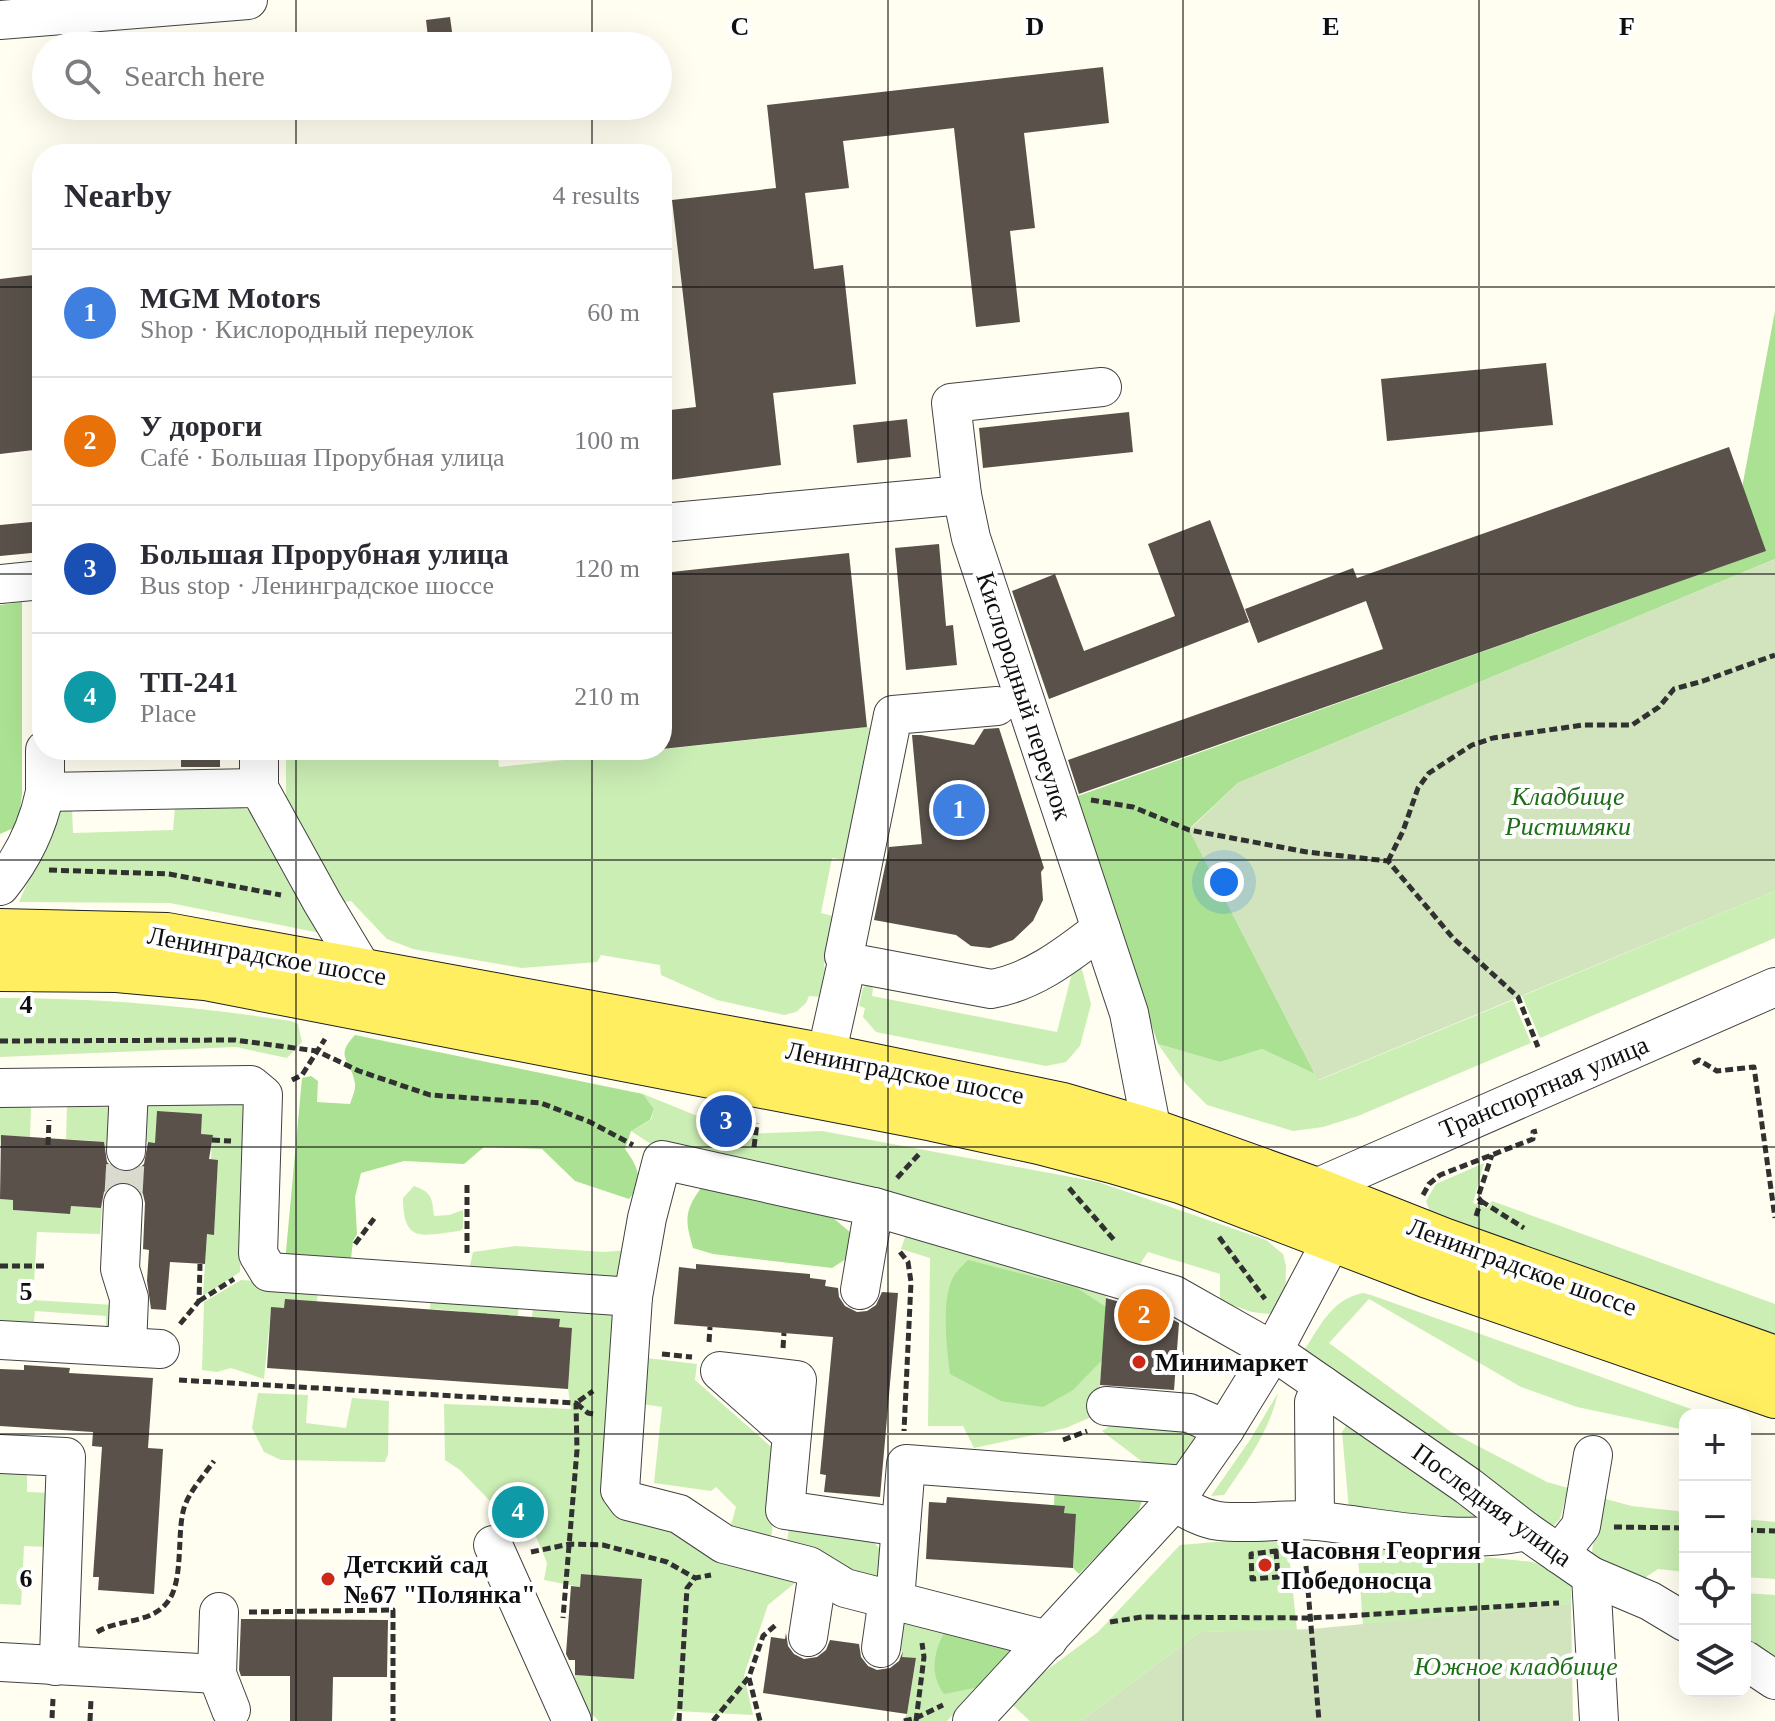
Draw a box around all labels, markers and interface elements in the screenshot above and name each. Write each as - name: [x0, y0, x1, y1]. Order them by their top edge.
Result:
- text: C: [731, 12, 749, 41]
- text: D: [1026, 12, 1044, 41]
- text: E: [1322, 12, 1340, 41]
- text: F: [1619, 12, 1635, 41]
- search box: [32, 32, 672, 120]
- icon: search: [60, 54, 104, 98]
- text: Search here: [124, 59, 265, 92]
- text: Nearby: [64, 177, 172, 214]
- text: 4 results: [553, 181, 640, 210]
- text: MGM Motors: [140, 281, 321, 314]
- text: 1: [84, 298, 97, 327]
- text: 60 m: [587, 298, 640, 327]
- text: Shop · Кислородный переулок: [140, 315, 474, 344]
- text: У дороги: [140, 409, 262, 442]
- text: 2: [84, 426, 97, 455]
- text: 100 m: [574, 426, 640, 455]
- text: Café · Большая Прорубная улица: [140, 443, 505, 472]
- text: Большая Прорубная улица: [140, 537, 509, 570]
- text: 3: [84, 554, 97, 583]
- text: 120 m: [574, 554, 640, 583]
- street label: Кислородный переулок: [970, 568, 1078, 824]
- text: Bus stop · Ленинградское шоссе: [140, 571, 494, 600]
- text: ТП-241: [140, 665, 238, 698]
- text: 4: [84, 682, 97, 711]
- text: 210 m: [574, 682, 640, 711]
- text: Place: [140, 699, 196, 728]
- pin: 1: [933, 780, 985, 840]
- park label: Кладбище Ристимяки: [1504, 782, 1631, 841]
- your location: [1204, 862, 1244, 902]
- street label: Ленинградское шоссе: [145, 921, 389, 991]
- text: 4: [20, 990, 33, 1019]
- street label: Транспортная улица: [1435, 1030, 1653, 1144]
- street label: Ленинградское шоссе: [783, 1036, 1027, 1110]
- pin: 3: [700, 1091, 752, 1151]
- street label: Ленинградское шоссе: [1403, 1212, 1641, 1322]
- text: 5: [20, 1277, 33, 1306]
- pin: 2: [1118, 1285, 1170, 1345]
- place label: Минимаркет: [1155, 1348, 1308, 1377]
- marker: Минимаркет: [1130, 1353, 1148, 1371]
- map controls: [1679, 1409, 1751, 1697]
- button: +: [1679, 1409, 1751, 1481]
- street label: Последняя улица: [1407, 1437, 1578, 1573]
- button: −: [1679, 1481, 1751, 1553]
- pin: 4: [492, 1482, 544, 1542]
- place label: Часовня Георгия Победоносца: [1281, 1536, 1481, 1595]
- place label: Детский сад №67 "Полянка": [344, 1550, 536, 1609]
- button: locate: [1679, 1553, 1751, 1625]
- marker: Часовня Георгия Победоносца: [1256, 1556, 1274, 1574]
- text: 6: [20, 1564, 33, 1593]
- marker: Детский сад №67 "Полянка": [319, 1570, 337, 1588]
- button: layers: [1679, 1625, 1751, 1697]
- park label: Южное кладбище: [1413, 1652, 1618, 1681]

